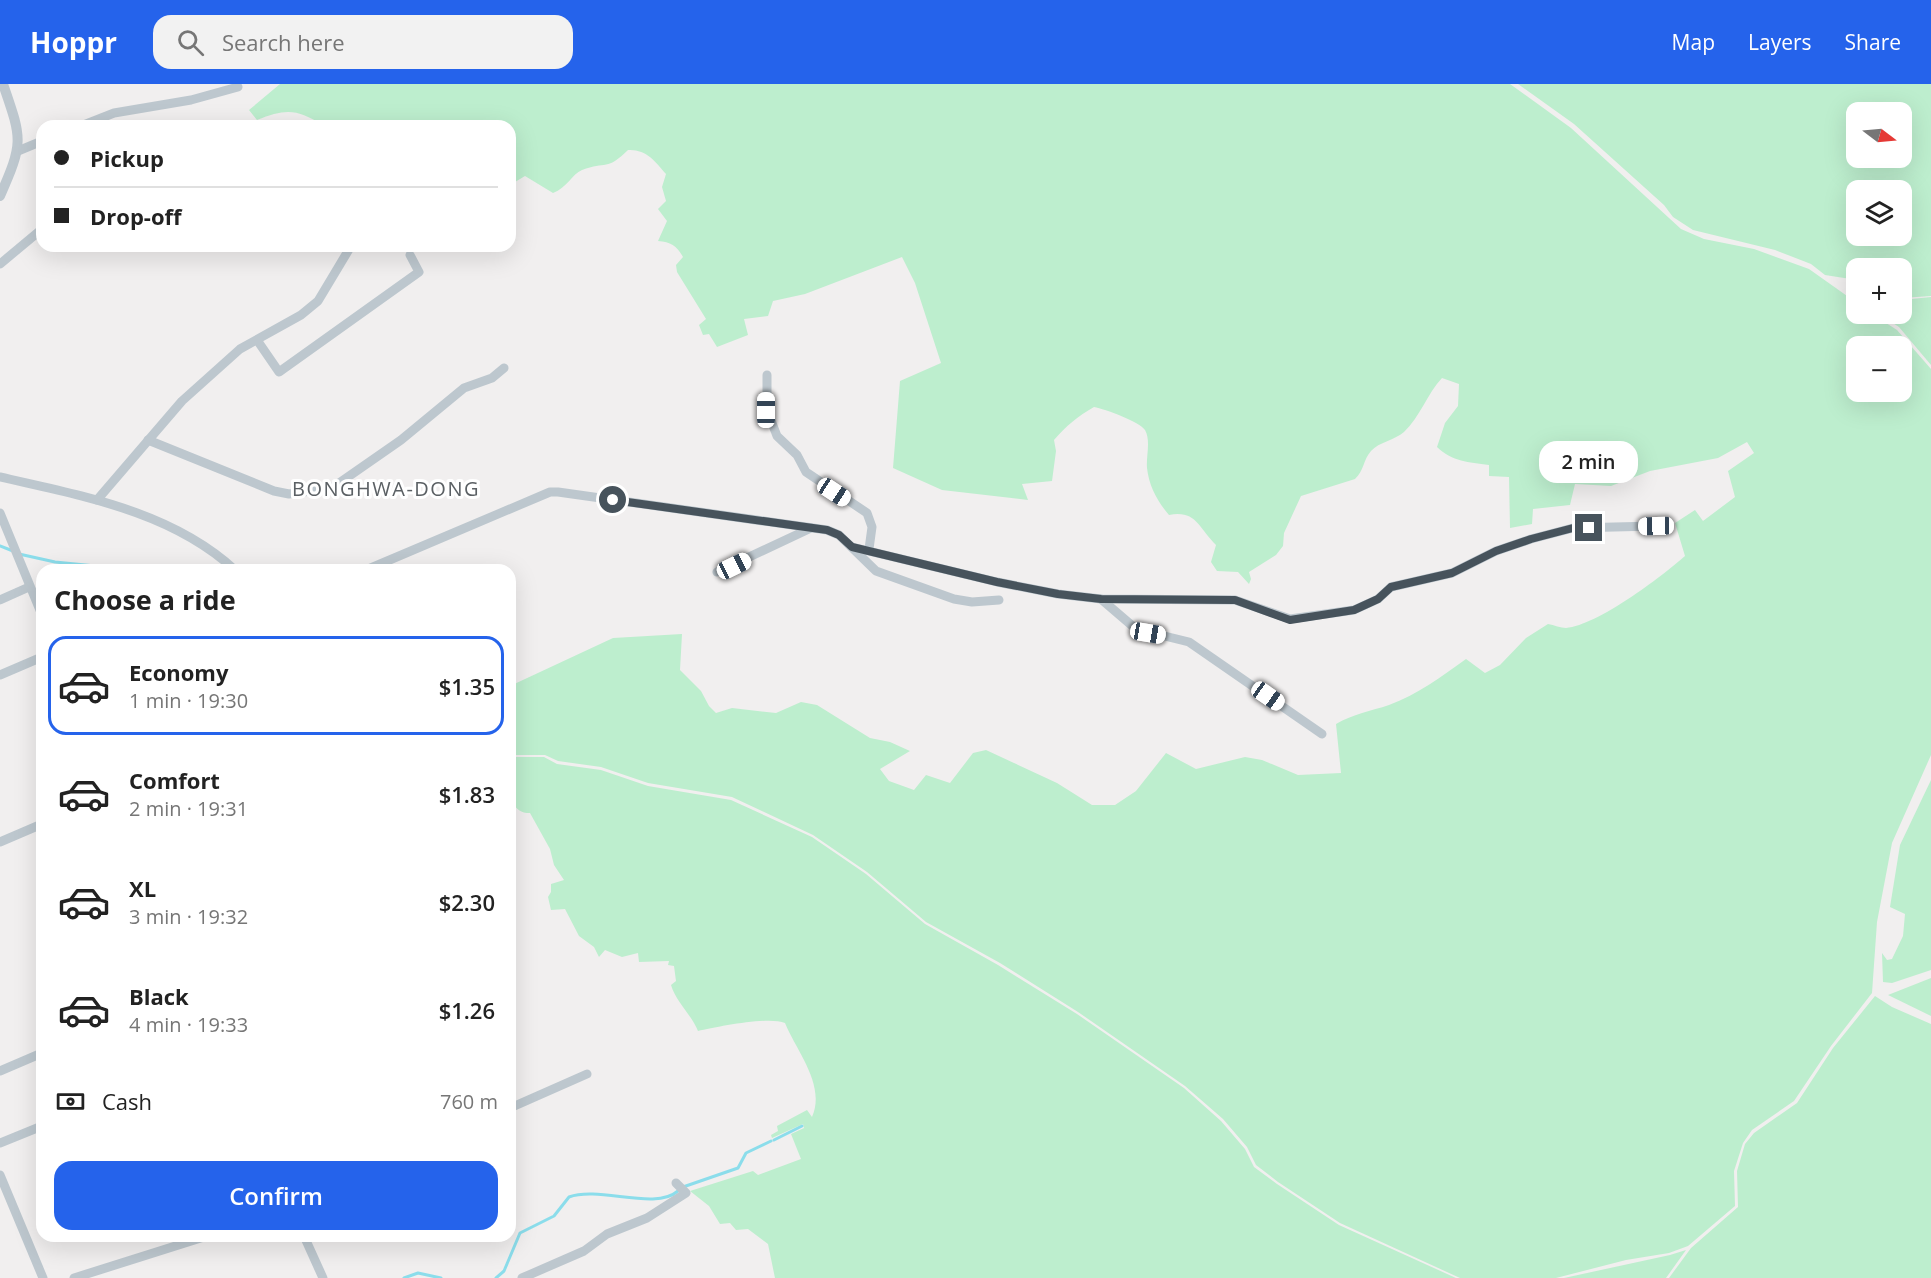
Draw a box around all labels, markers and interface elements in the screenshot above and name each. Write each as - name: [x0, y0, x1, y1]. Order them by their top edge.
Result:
- search box: [153, 15, 573, 69]
- text: Hoppr: [30, 23, 117, 61]
- icon: search: [174, 26, 207, 59]
- text: Search here: [222, 27, 345, 57]
- text: Map: [1672, 28, 1715, 56]
- text: Layers: [1748, 28, 1812, 56]
- text: Share: [1845, 28, 1901, 56]
- north arrow: [1846, 102, 1912, 168]
- map controls: [1846, 102, 1912, 402]
- text: Pickup: [90, 143, 164, 173]
- button: layers: [1846, 180, 1912, 246]
- text: Drop-off: [90, 201, 182, 231]
- button: +: [1846, 258, 1912, 324]
- button: −: [1846, 336, 1912, 402]
- car: [757, 392, 775, 428]
- callout: 2 min: [1540, 441, 1638, 483]
- text: 2 min: [1562, 448, 1616, 475]
- district label: BONGHWA-DONG: [292, 475, 480, 502]
- car: [814, 475, 854, 509]
- route start: [599, 486, 626, 513]
- route end: [1575, 514, 1602, 541]
- car: [1638, 517, 1674, 535]
- car: [714, 550, 754, 582]
- text: Choose a ride: [54, 581, 236, 618]
- car: [1129, 621, 1167, 645]
- text: Economy: [129, 657, 228, 687]
- icon: car: [57, 659, 111, 713]
- text: $1.35: [439, 671, 495, 701]
- car: [1248, 678, 1288, 714]
- text: 1 min · 19:30: [129, 687, 248, 714]
- text: Comfort: [129, 765, 220, 795]
- icon: car: [57, 767, 111, 821]
- text: $1.83: [439, 779, 495, 809]
- text: 2 min · 19:31: [129, 795, 248, 822]
- text: XL: [129, 873, 156, 903]
- icon: car: [57, 875, 111, 929]
- text: $2.30: [439, 887, 495, 917]
- text: 3 min · 19:32: [129, 903, 248, 930]
- text: Black: [129, 981, 189, 1011]
- icon: car: [57, 983, 111, 1037]
- text: $1.26: [439, 995, 495, 1025]
- text: 4 min · 19:33: [129, 1011, 248, 1038]
- icon: cash: [54, 1085, 87, 1118]
- text: Cash: [102, 1086, 152, 1116]
- text: 760 m: [440, 1088, 498, 1115]
- button: Confirm: [54, 1161, 498, 1230]

